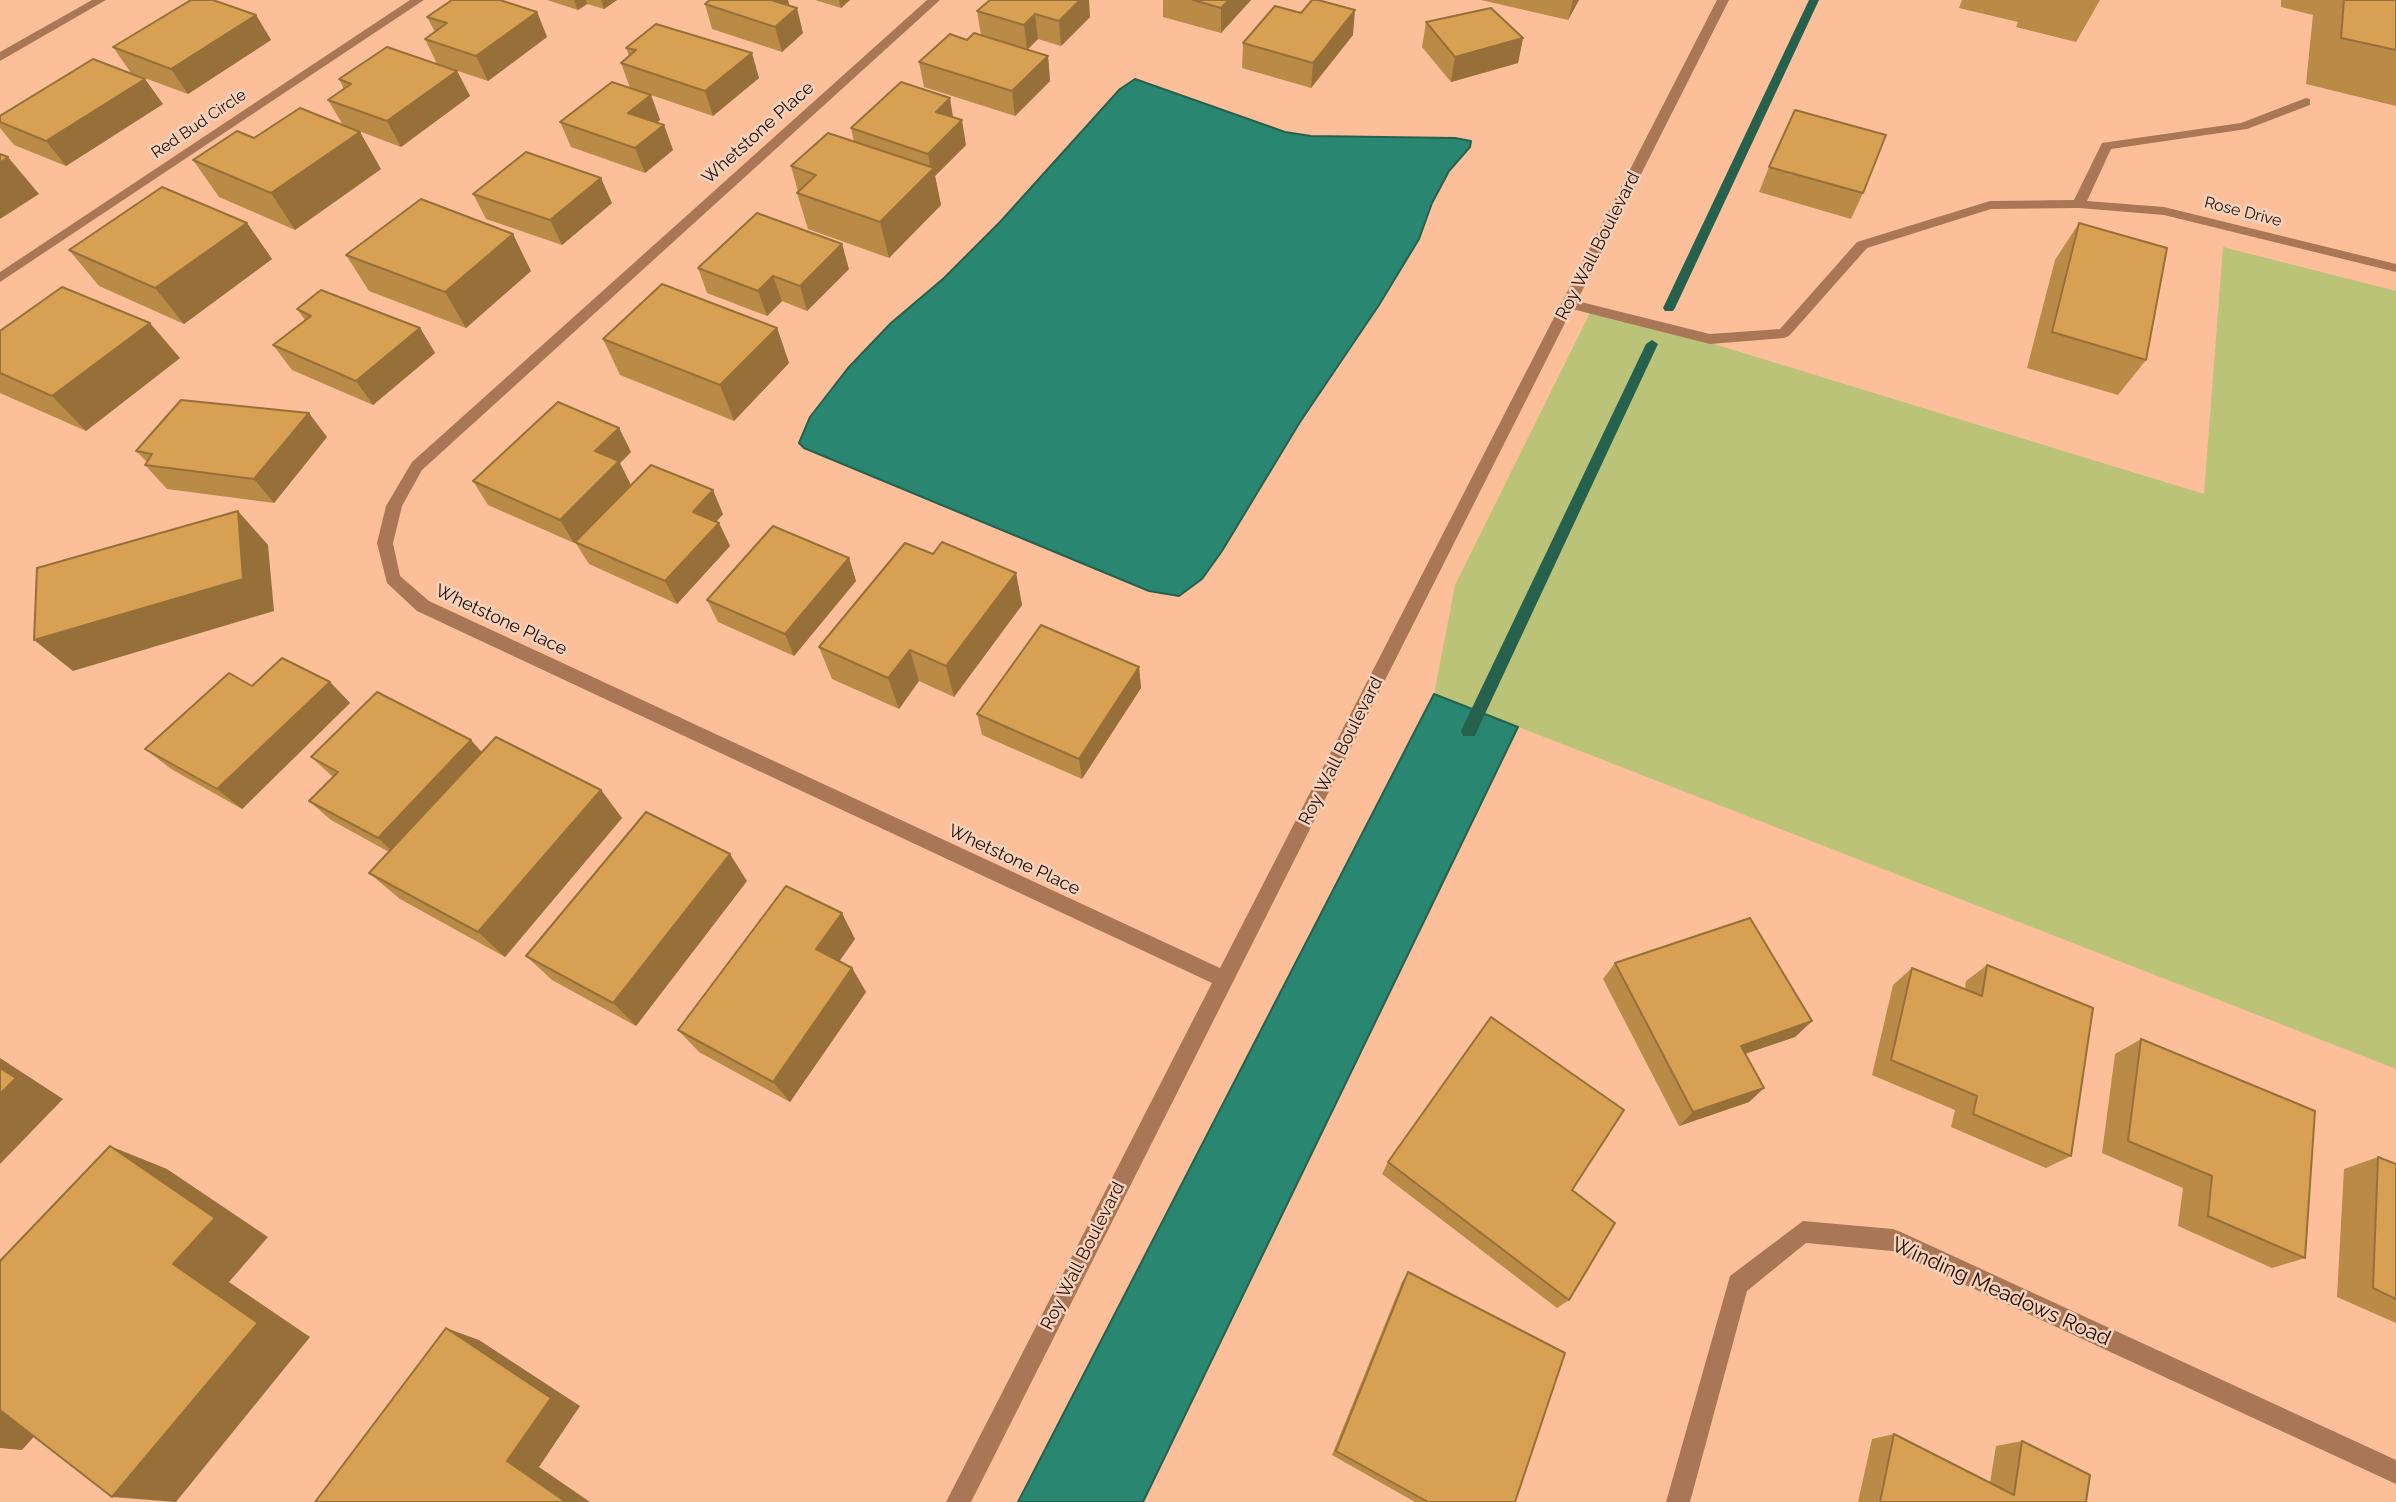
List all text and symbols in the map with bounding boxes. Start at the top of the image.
street label: Whetstone Place [698,77,818,189]
street label: Red Bud Circle [148,85,250,163]
street label: Roy Wall Boulevard [1551,168,1645,324]
street label: Rose Drive [2202,193,2284,231]
street label: Whetstone Place [432,580,570,660]
street label: Roy Wall Boulevard [1294,673,1388,829]
street label: Whetstone Place [945,820,1083,900]
street label: Roy Wall Boulevard [1036,1178,1130,1334]
street label: Winding Meadows Road [1888,1232,2114,1352]

